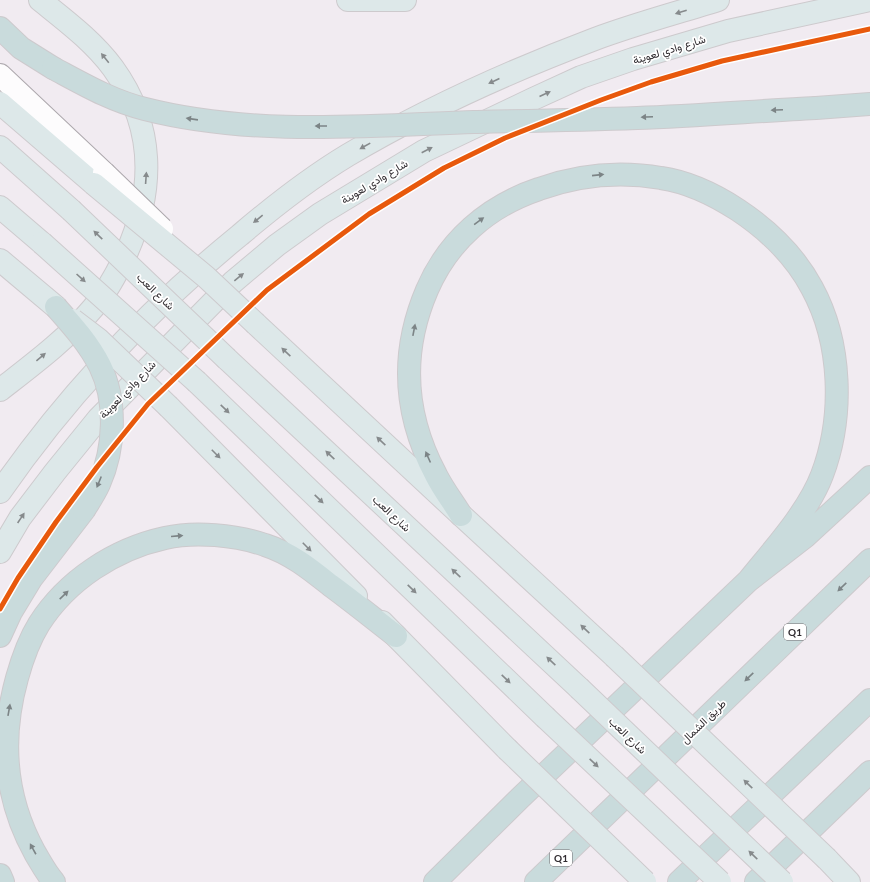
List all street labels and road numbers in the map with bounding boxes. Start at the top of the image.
street label: شارع وادي لعوينة [631,32,708,70]
street label: شارع وادي لعوينة [338,156,412,209]
street label: شارع العب [133,270,178,314]
street label: شارع وادي لعوينة [96,357,161,423]
street label: شارع العب [369,492,414,536]
road number: Q1 [784,624,806,640]
street label: طريق الشمال [678,696,729,746]
street label: شارع العب [605,714,650,758]
road number: Q1 [550,850,572,866]

